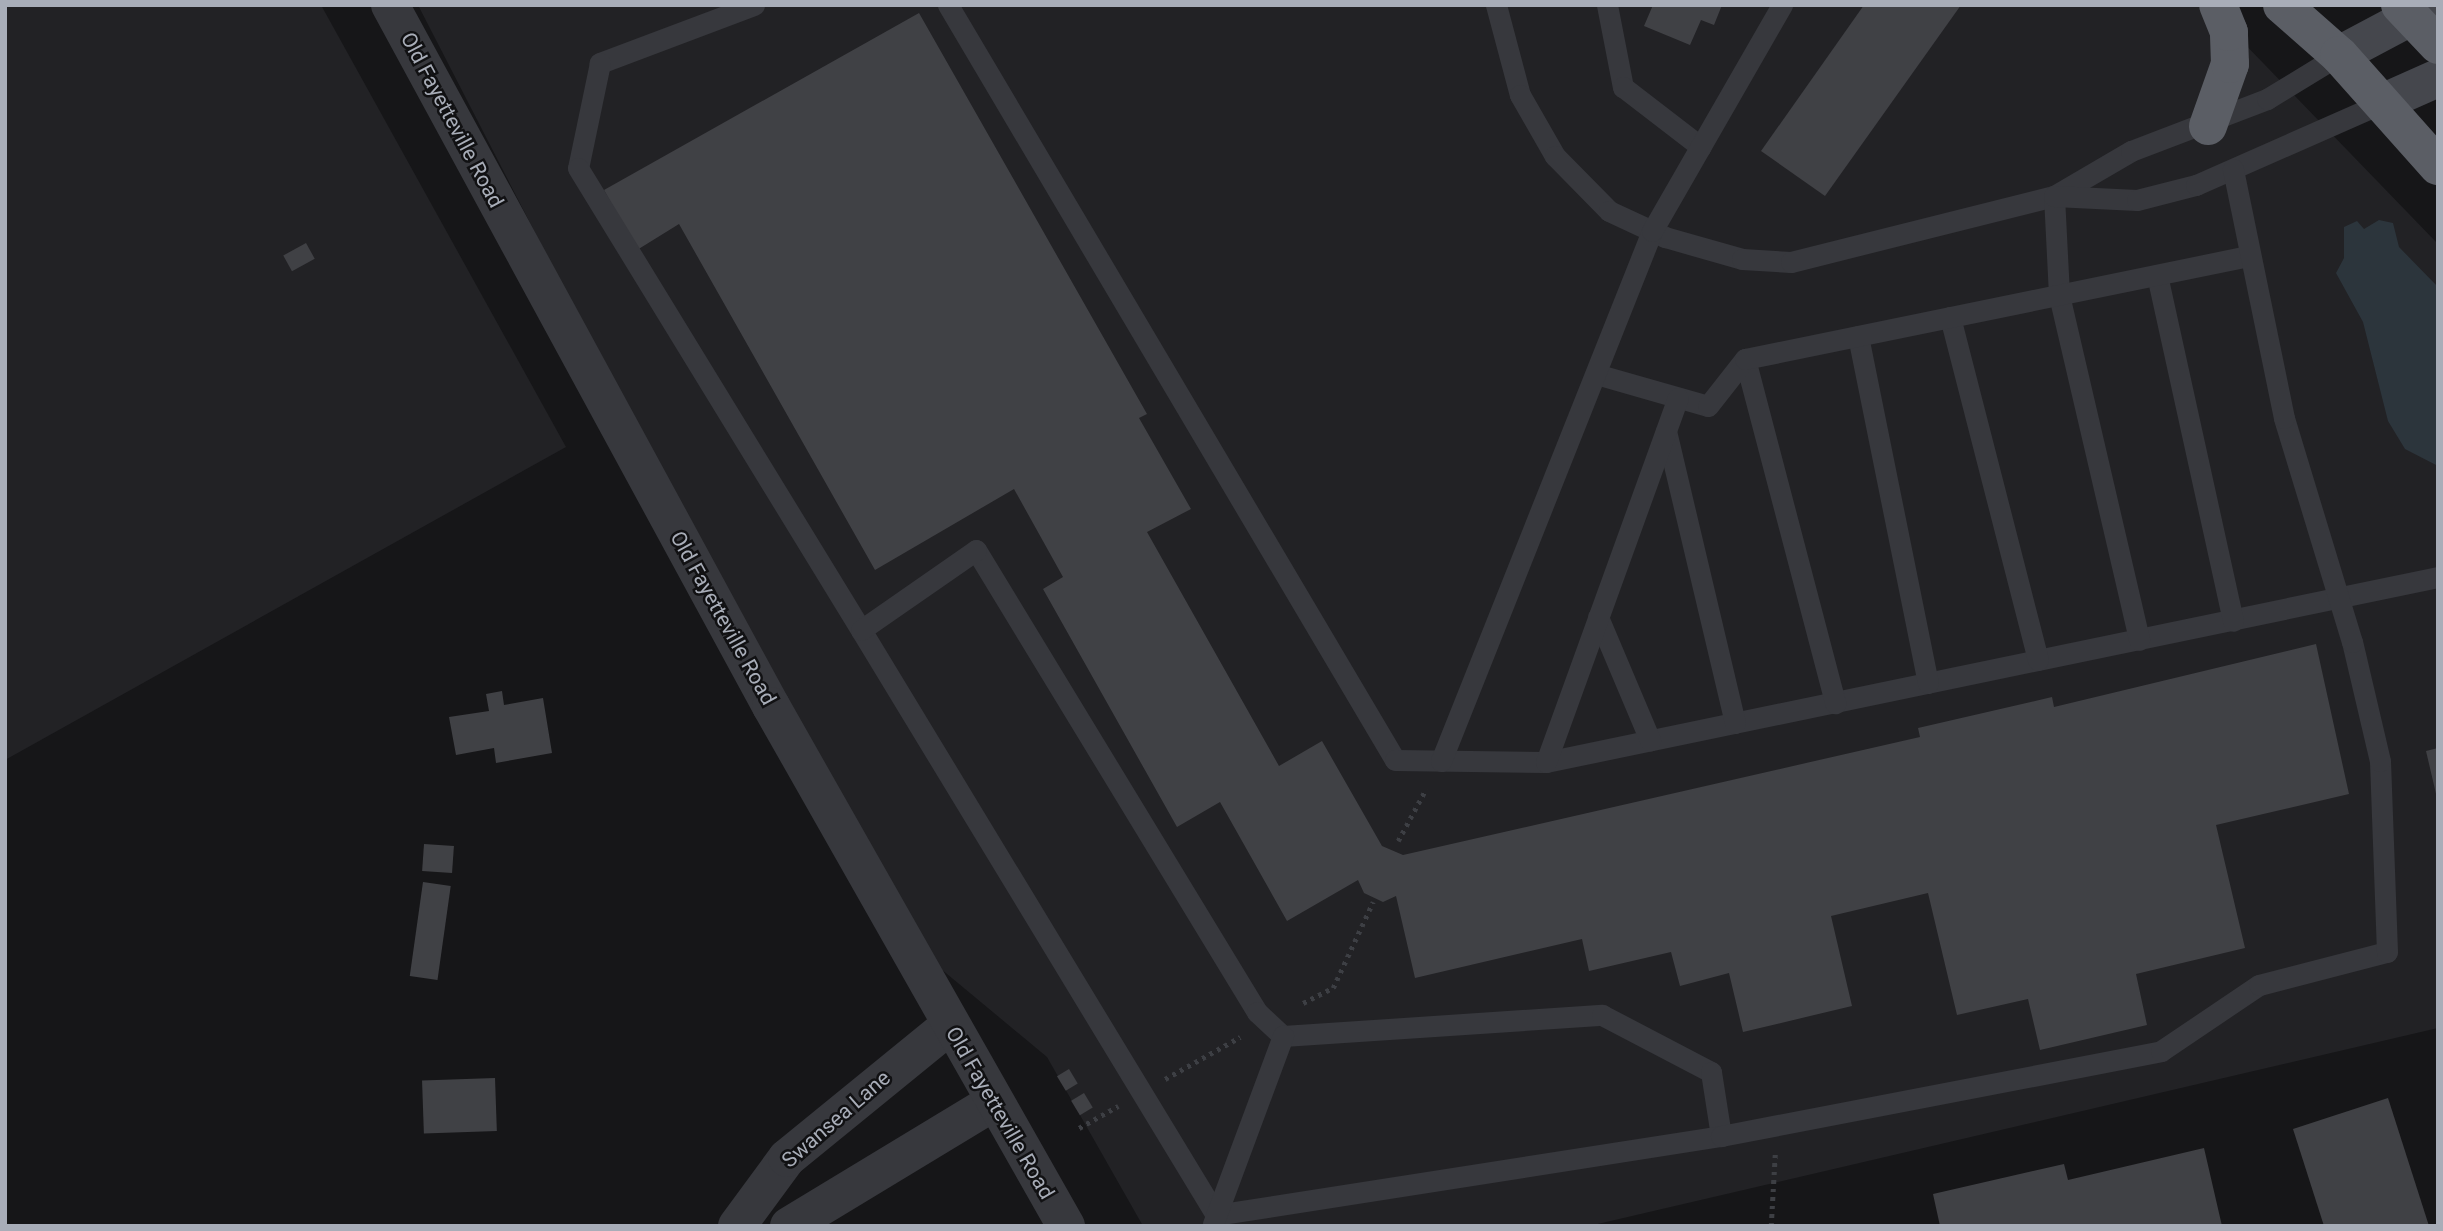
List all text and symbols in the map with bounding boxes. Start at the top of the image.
street label: Old Fayetteville Road [395,28,509,212]
street label: Old Fayetteville Road [665,527,781,709]
street label: Old Fayetteville Road [940,1022,1060,1204]
street label: Swansea Lane [777,1065,895,1173]

